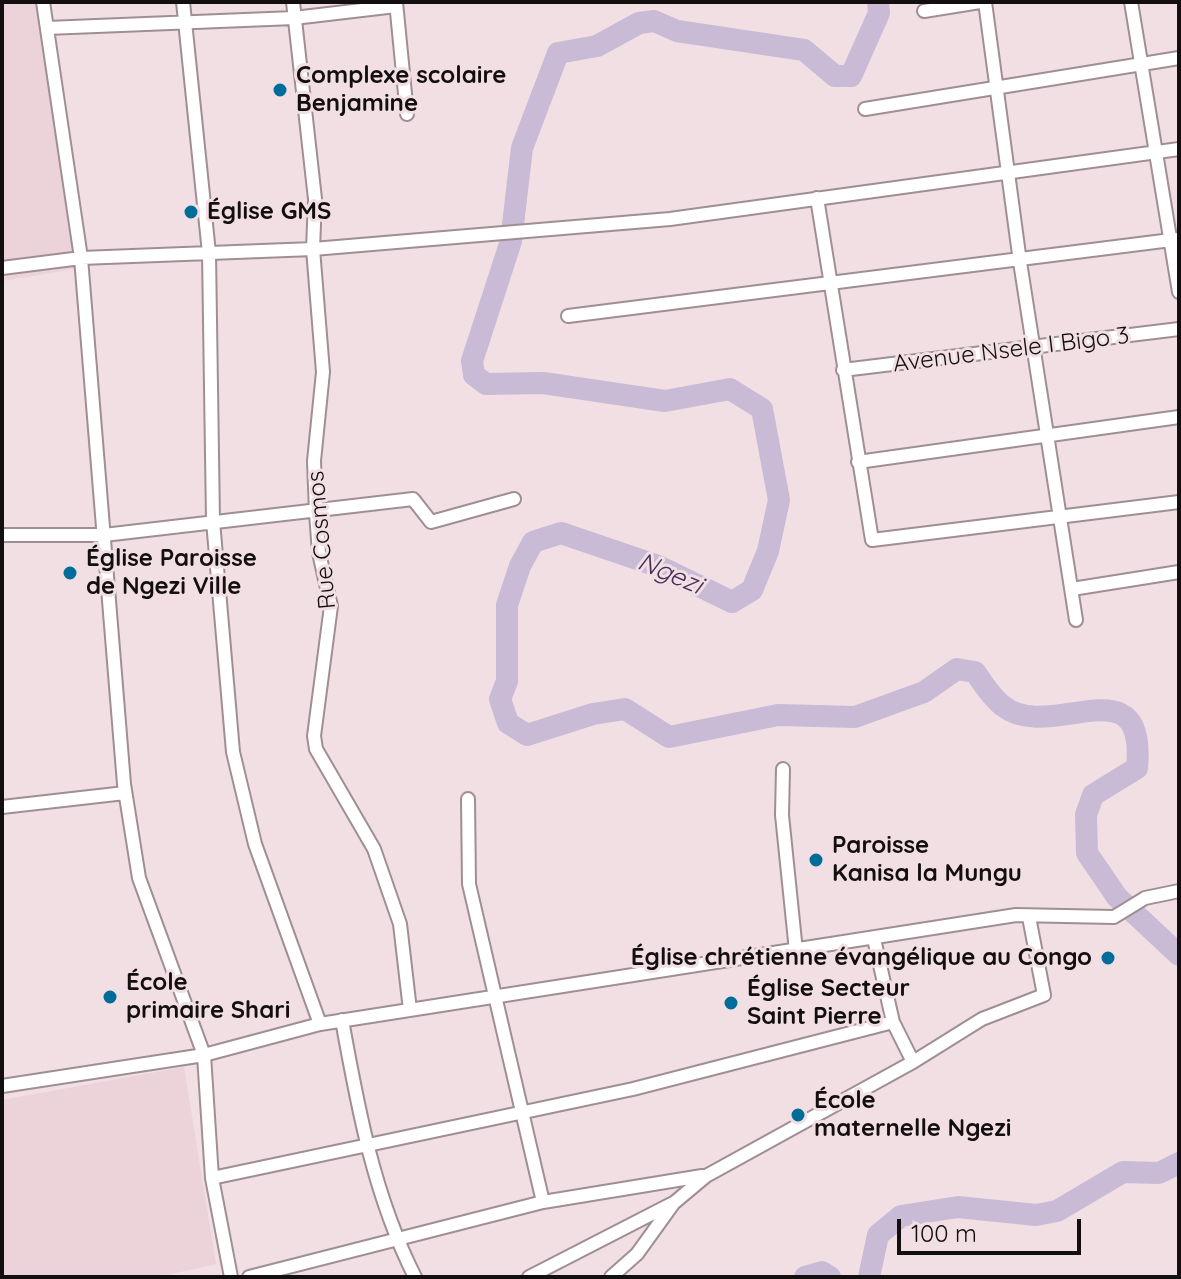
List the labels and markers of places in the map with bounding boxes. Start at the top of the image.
place label: Complexe scolaire Benjamine [296,62,506,118]
marker: Complexe scolaire Benjamine [271,81,289,99]
place label: Église GMS [207,198,331,226]
marker: Église GMS [182,203,200,221]
place label: Église Paroisse de Ngezi Ville [86,545,257,601]
marker: Église Paroisse de Ngezi Ville [61,564,79,582]
place label: Paroisse Kanisa la Mungu [832,832,1022,888]
marker: Paroisse Kanisa la Mungu [807,851,825,869]
place label: Église chrétienne évangélique au Congo [631,944,1092,972]
marker: Église chrétienne évangélique au Congo [1099,949,1117,967]
place label: École primaire Shari [126,969,290,1025]
place label: Église Secteur Saint Pierre [747,975,910,1031]
marker: École primaire Shari [101,988,119,1006]
marker: Église Secteur Saint Pierre [722,994,740,1012]
place label: École maternelle Ngezi [814,1087,1011,1143]
marker: École maternelle Ngezi [789,1106,807,1124]

